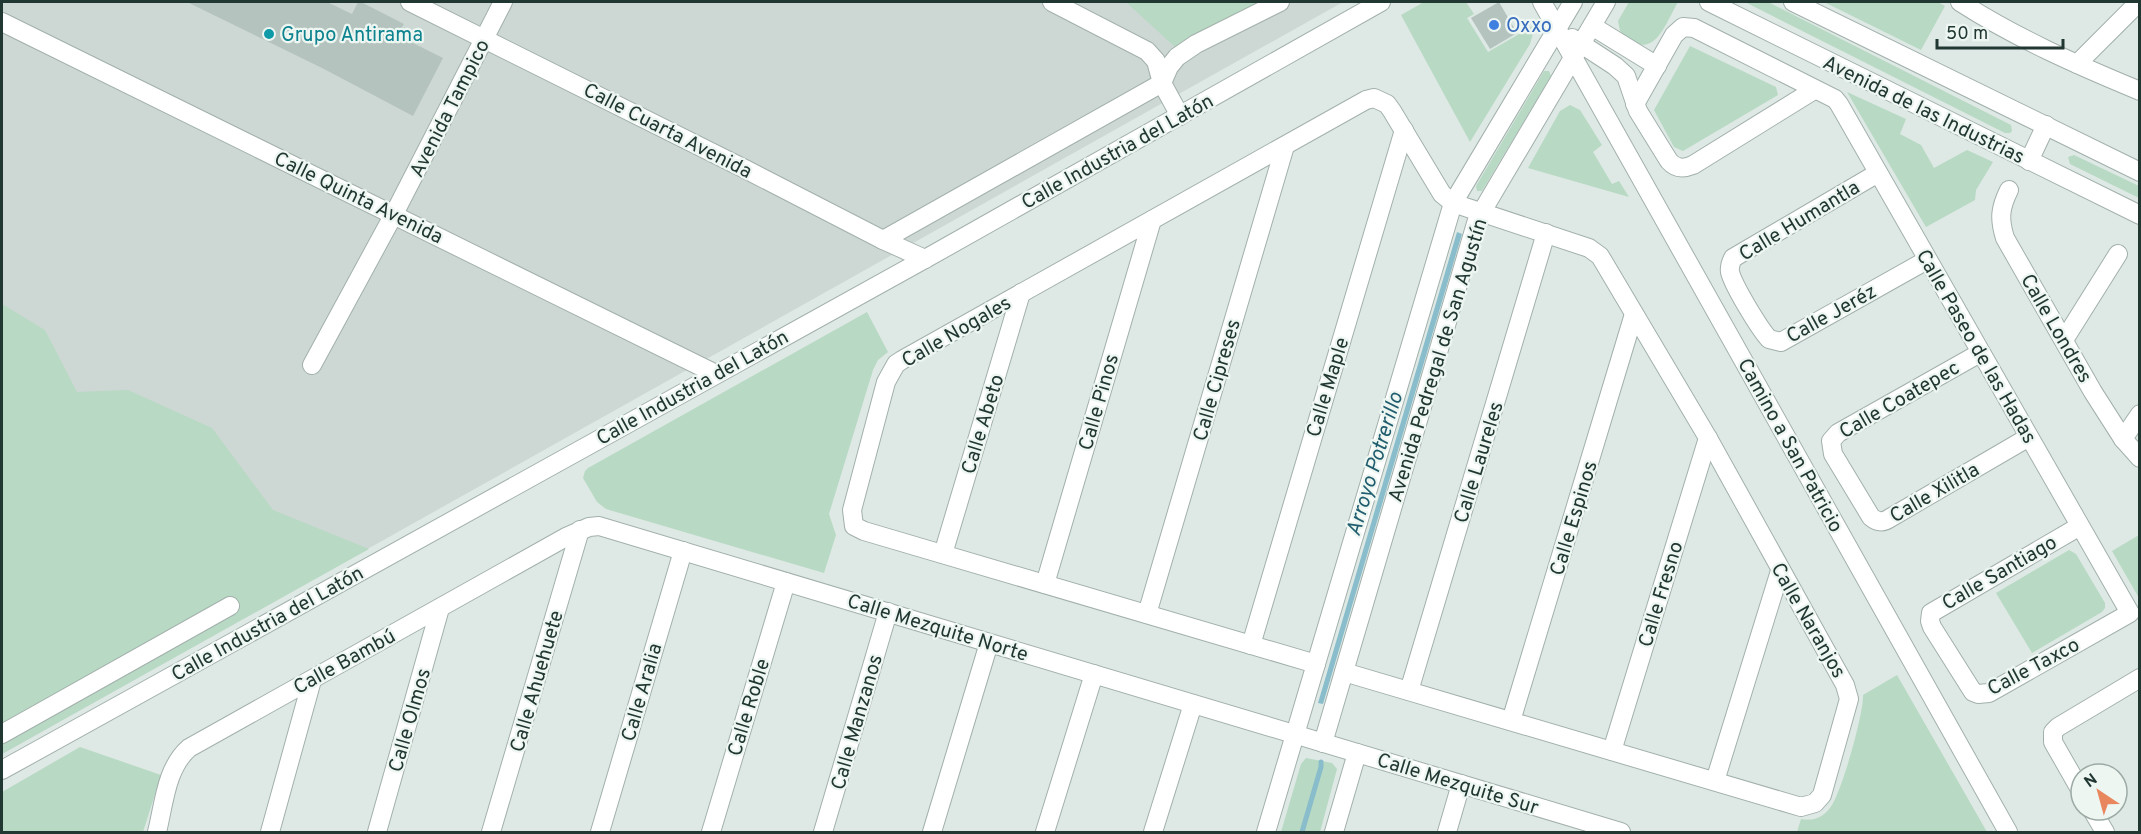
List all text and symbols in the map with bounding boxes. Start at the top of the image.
scale bar [1937,12,2063,50]
place label: Oxxo [1506,14,1552,40]
marker: Oxxo [1487,18,1501,32]
place label: Grupo Antirama [281,23,423,49]
text: 50 m [1946,23,1988,46]
marker: Grupo Antirama [262,27,276,41]
street label: Avenida Tampico [405,35,497,182]
street label: Avenida de las Industrias [1818,51,2028,171]
street label: Calle Cuarta Avenida [578,78,756,186]
street label: Calle Industria del Latón [1017,89,1219,217]
street label: Calle Quinta Avenida [269,147,447,251]
street label: Calle Humantla [1735,175,1865,268]
street label: Avenida Pedregal de San Agustín [1383,216,1495,506]
street label: Calle Paseo de las Hadas [1909,245,2042,449]
street label: Calle Londres [2014,270,2097,388]
street label: Calle Jeréz [1782,279,1882,350]
street label: Calle Nogales [898,291,1016,375]
street label: Calle Cipreses [1188,317,1248,444]
street label: Calle Industria del Latón [592,325,794,453]
street label: Calle Maple [1301,335,1356,441]
street label: Calle Pinos [1074,351,1126,454]
street label: Camino a San Patricio [1731,354,1848,538]
street label: Calle Coatepec [1835,356,1965,446]
street label: Calle Abeto [956,372,1011,478]
water label: Arroyo Potrerillo [1341,388,1410,540]
street label: Calle Laureles [1449,399,1511,527]
street label: Calle Espinos [1545,458,1605,579]
street label: Calle Xilitla [1885,458,1985,530]
street label: Calle Santiago [1938,530,2062,617]
street label: Calle Fresno [1634,539,1690,651]
street label: Calle Naranjos [1764,559,1851,683]
street label: Calle Industria del Latón [167,561,369,689]
street label: Calle Mezquite Norte [844,589,1031,669]
street label: Calle Ahuehuete [505,608,571,756]
street label: Calle Bambú [289,624,401,701]
street label: Calle Taxco [1983,633,2085,703]
street label: Calle Aralia [617,640,669,745]
street label: Calle Manzanos [826,652,890,793]
street label: Calle Roble [723,656,777,759]
street label: Calle Olmos [384,666,438,775]
street label: Calle Mezquite Sur [1373,748,1542,822]
north arrow [2069,762,2129,822]
text: N [2081,770,2102,793]

